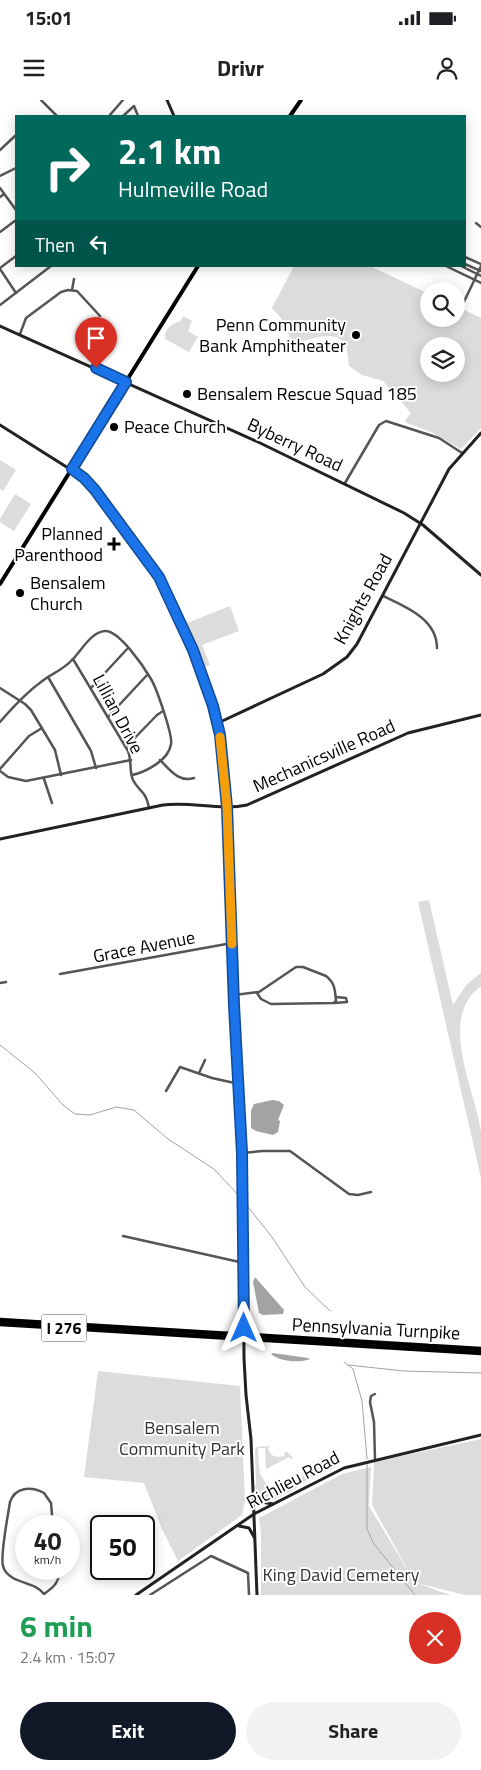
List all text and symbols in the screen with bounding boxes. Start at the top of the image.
text: 15:01 [25,3,72,32]
text: Drivr [217,51,264,85]
icon: menu [20,54,48,82]
icon: person [433,54,461,82]
text: 2.1 km [118,124,221,178]
icon: right [35,135,100,200]
text: Hulmeville Road [118,172,268,206]
text: Then [35,230,75,259]
icon: left [85,230,113,258]
map controls [420,282,465,382]
button: search [420,282,465,327]
place label: Penn Community Bank Amphitheater [199,311,346,359]
pin [75,317,117,368]
icon: arrive [82,324,110,352]
marker: Penn Community Bank Amphitheater [350,329,362,341]
button: layers [420,337,465,382]
place label: Bensalem Rescue Squad 185 [197,380,417,407]
marker: Bensalem Rescue Squad 185 [181,388,193,400]
street label: Byberry Road [243,411,347,478]
place label: Peace Church [124,413,226,440]
marker: Peace Church [108,421,120,433]
place label: Planned Parenthood [14,520,103,568]
marker: Planned Parenthood [107,537,121,551]
street label: Knights Road [326,548,399,649]
place label: Bensalem Church [30,569,106,617]
marker: Bensalem Church [14,587,26,599]
street label: Lillian Drive [86,669,151,758]
street label: Mechanicsville Road [248,712,399,799]
street label: Grace Avenue [91,923,197,970]
position arrow [217,1301,269,1353]
street label: Pennsylvania Turnpike [291,1311,461,1346]
road number: I 276 [42,1314,86,1342]
park label: Bensalem Community Park [119,1414,245,1462]
street label: Richlieu Road [241,1444,344,1515]
speed limit sign: 50 [90,1515,155,1580]
text: 40 [33,1522,62,1560]
text: km/h [34,1550,61,1569]
park label: King David Cemetery [263,1561,420,1588]
text: 6 min [20,1603,93,1649]
button: close [409,1612,461,1664]
text: 2.4 km · 15:07 [20,1645,116,1669]
button: Exit [20,1702,236,1760]
button: Share [246,1702,461,1760]

